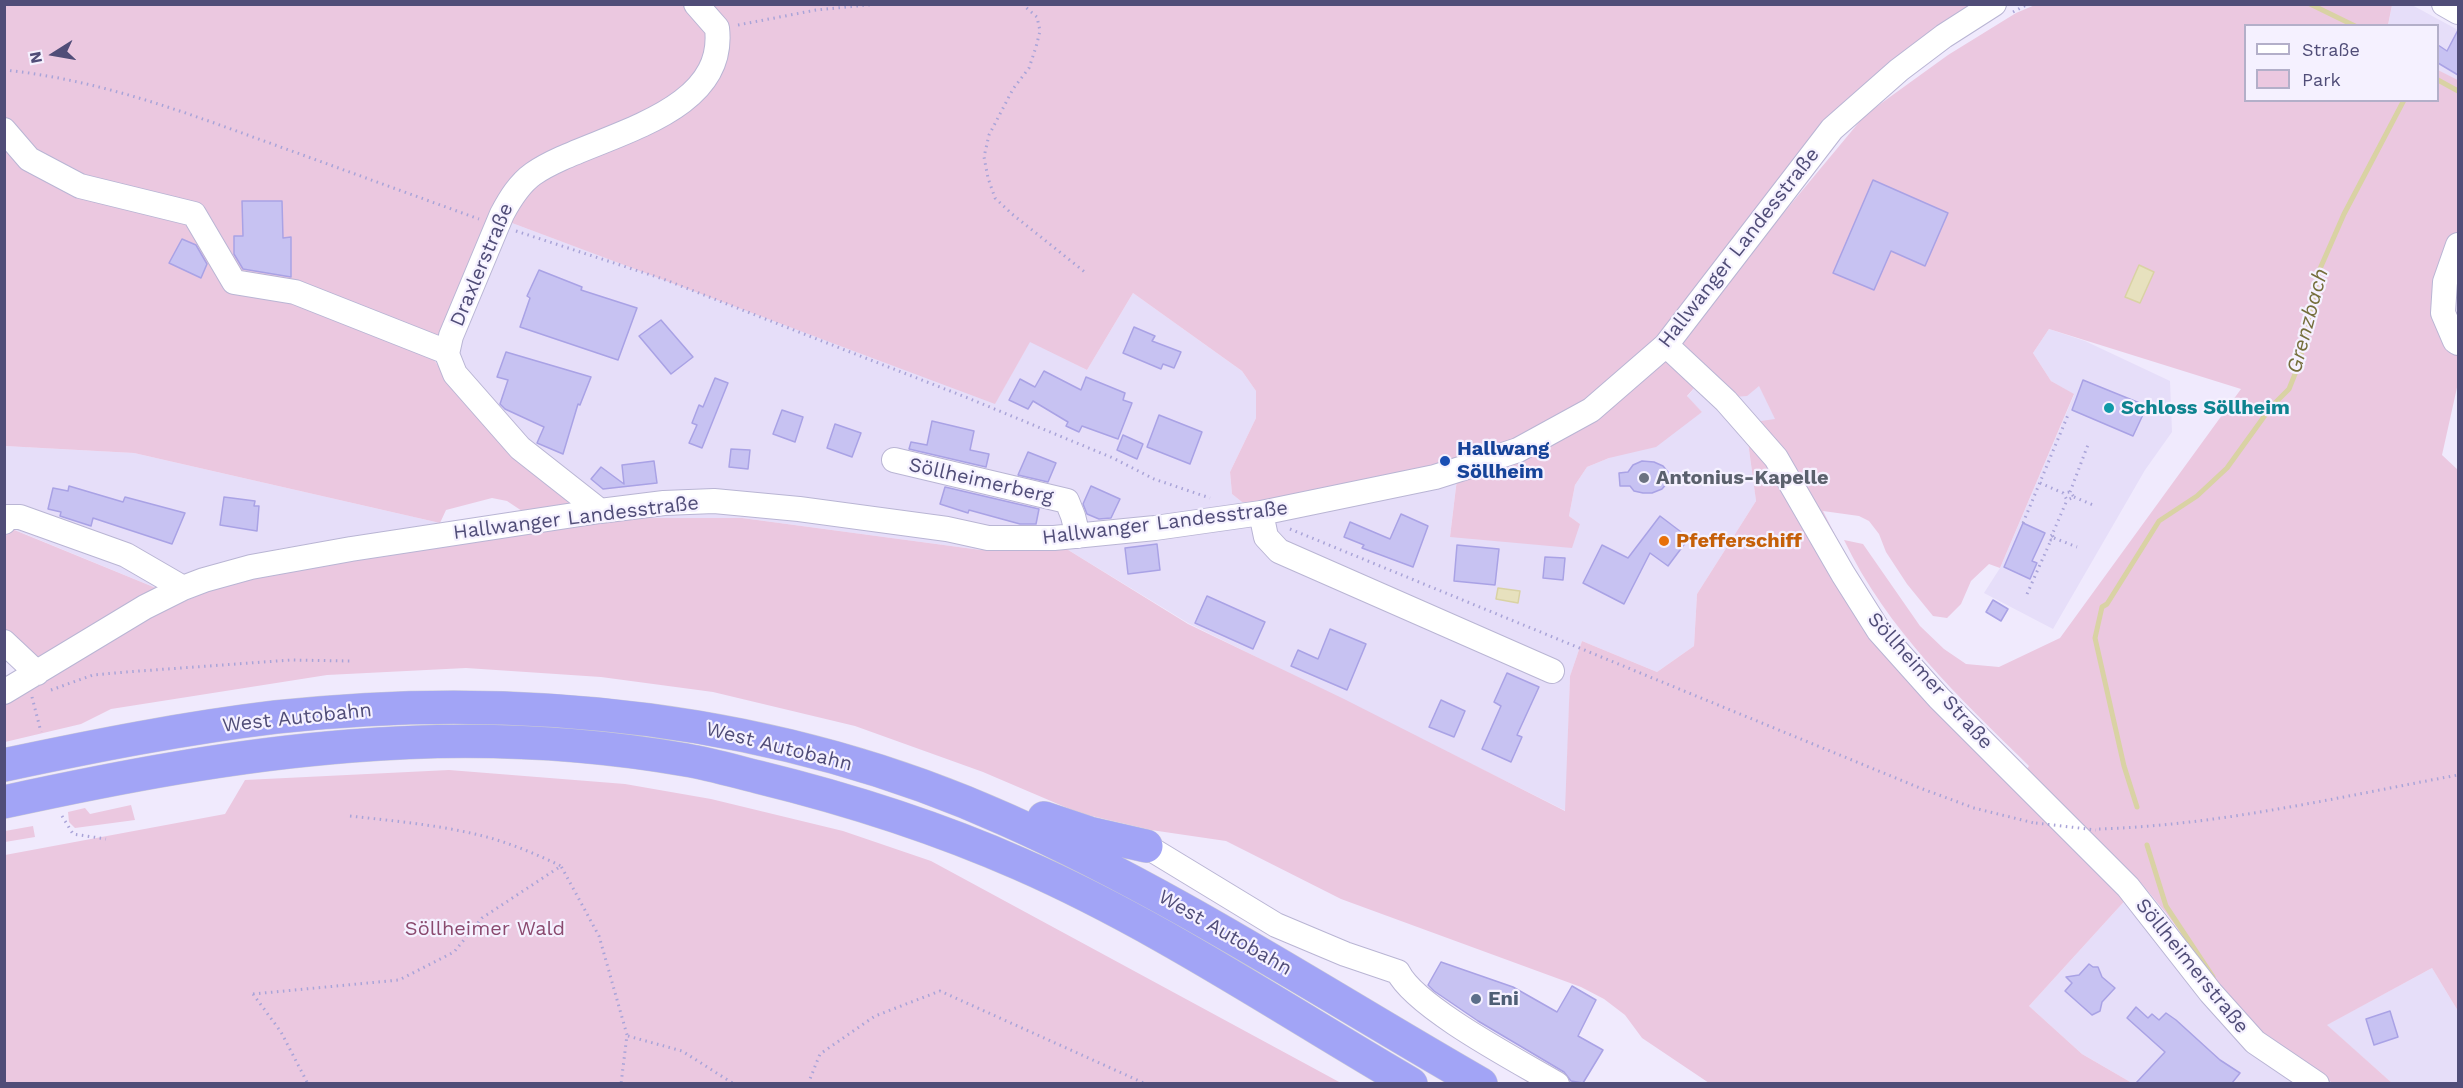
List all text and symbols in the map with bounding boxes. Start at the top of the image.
north arrow [24,24,84,84]
legend [2244,24,2439,102]
text: Straße [2302,39,2360,60]
text: N [25,50,46,65]
text: Park [2302,69,2341,90]
street label: Hallwanger Landesstraße [1653,143,1825,353]
street label: Draxlerstraße [445,200,519,330]
water label: Grenzbach [2282,266,2334,376]
place label: Schloss Söllheim [2121,396,2290,420]
marker: Schloss Söllheim [2102,401,2116,415]
place label: Hallwang Söllheim [1457,437,1549,484]
street label: Söllheimerberg [906,453,1056,509]
marker: Hallwang Söllheim [1438,454,1452,468]
place label: Antonius-Kapelle [1656,466,1829,490]
marker: Antonius-Kapelle [1637,471,1651,485]
street label: Hallwanger Landesstraße [452,491,700,545]
street label: Hallwanger Landesstraße [1041,496,1289,550]
place label: Pfefferschiff [1676,529,1802,553]
marker: Pfefferschiff [1657,534,1671,548]
street label: Söllheimer Straße [1862,608,1998,754]
street label: West Autobahn [221,698,373,738]
street label: West Autobahn [703,717,855,777]
street label: West Autobahn [1154,885,1296,981]
street label: Söllheimerstraße [2130,894,2254,1038]
park label: Söllheimer Wald [405,917,565,941]
place label: Eni [1488,987,1519,1011]
marker: Eni [1469,992,1483,1006]

